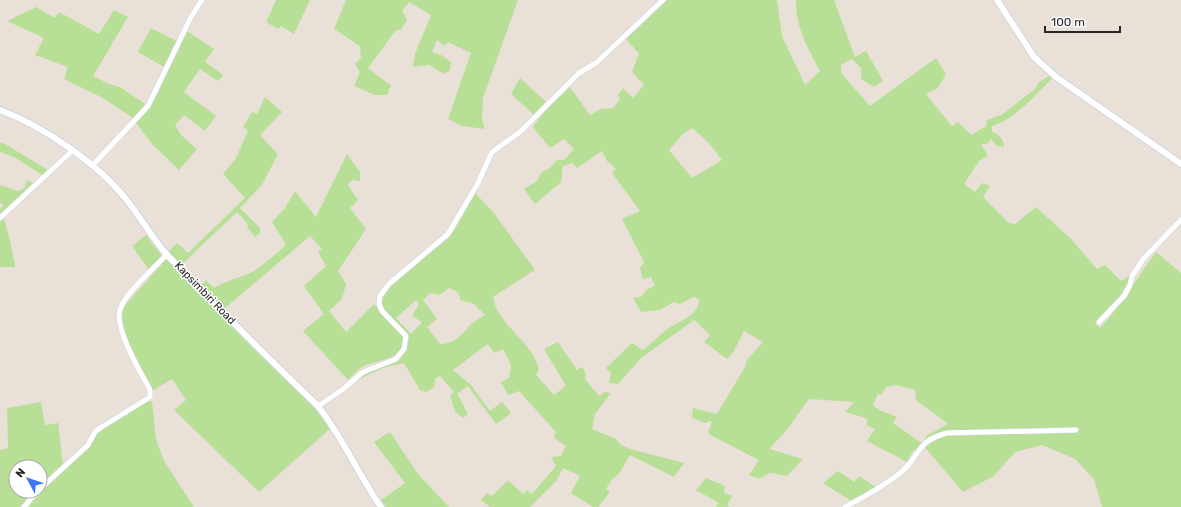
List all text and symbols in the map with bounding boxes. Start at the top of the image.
scale bar [1045,8,1120,34]
text: 100 m [1051,15,1085,29]
street label: Kapsimbiri Road [172,259,238,327]
north arrow [8,459,48,499]
text: N [13,466,28,480]

